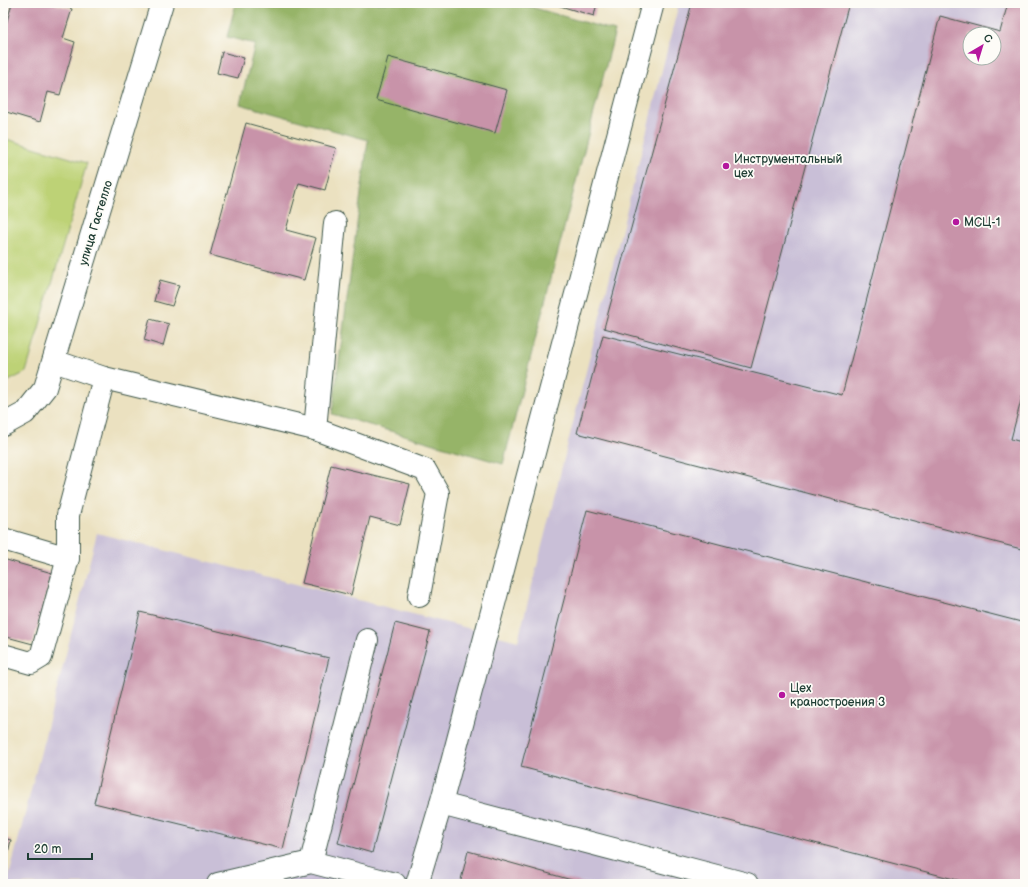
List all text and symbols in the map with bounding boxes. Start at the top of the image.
north arrow [962,26,1002,66]
text: С [981,31,995,46]
place label: Инструментальный цех [734,152,842,181]
marker: Инструментальный цех [721,161,731,171]
street label: улица Гастелло [76,179,116,267]
place label: МСЦ-1 [964,215,1000,230]
marker: МСЦ-1 [951,217,961,227]
place label: Цех краностроения 3 [790,681,885,710]
marker: Цех краностроения 3 [777,690,787,700]
scale bar [28,835,92,861]
text: 20 m [34,842,61,857]

